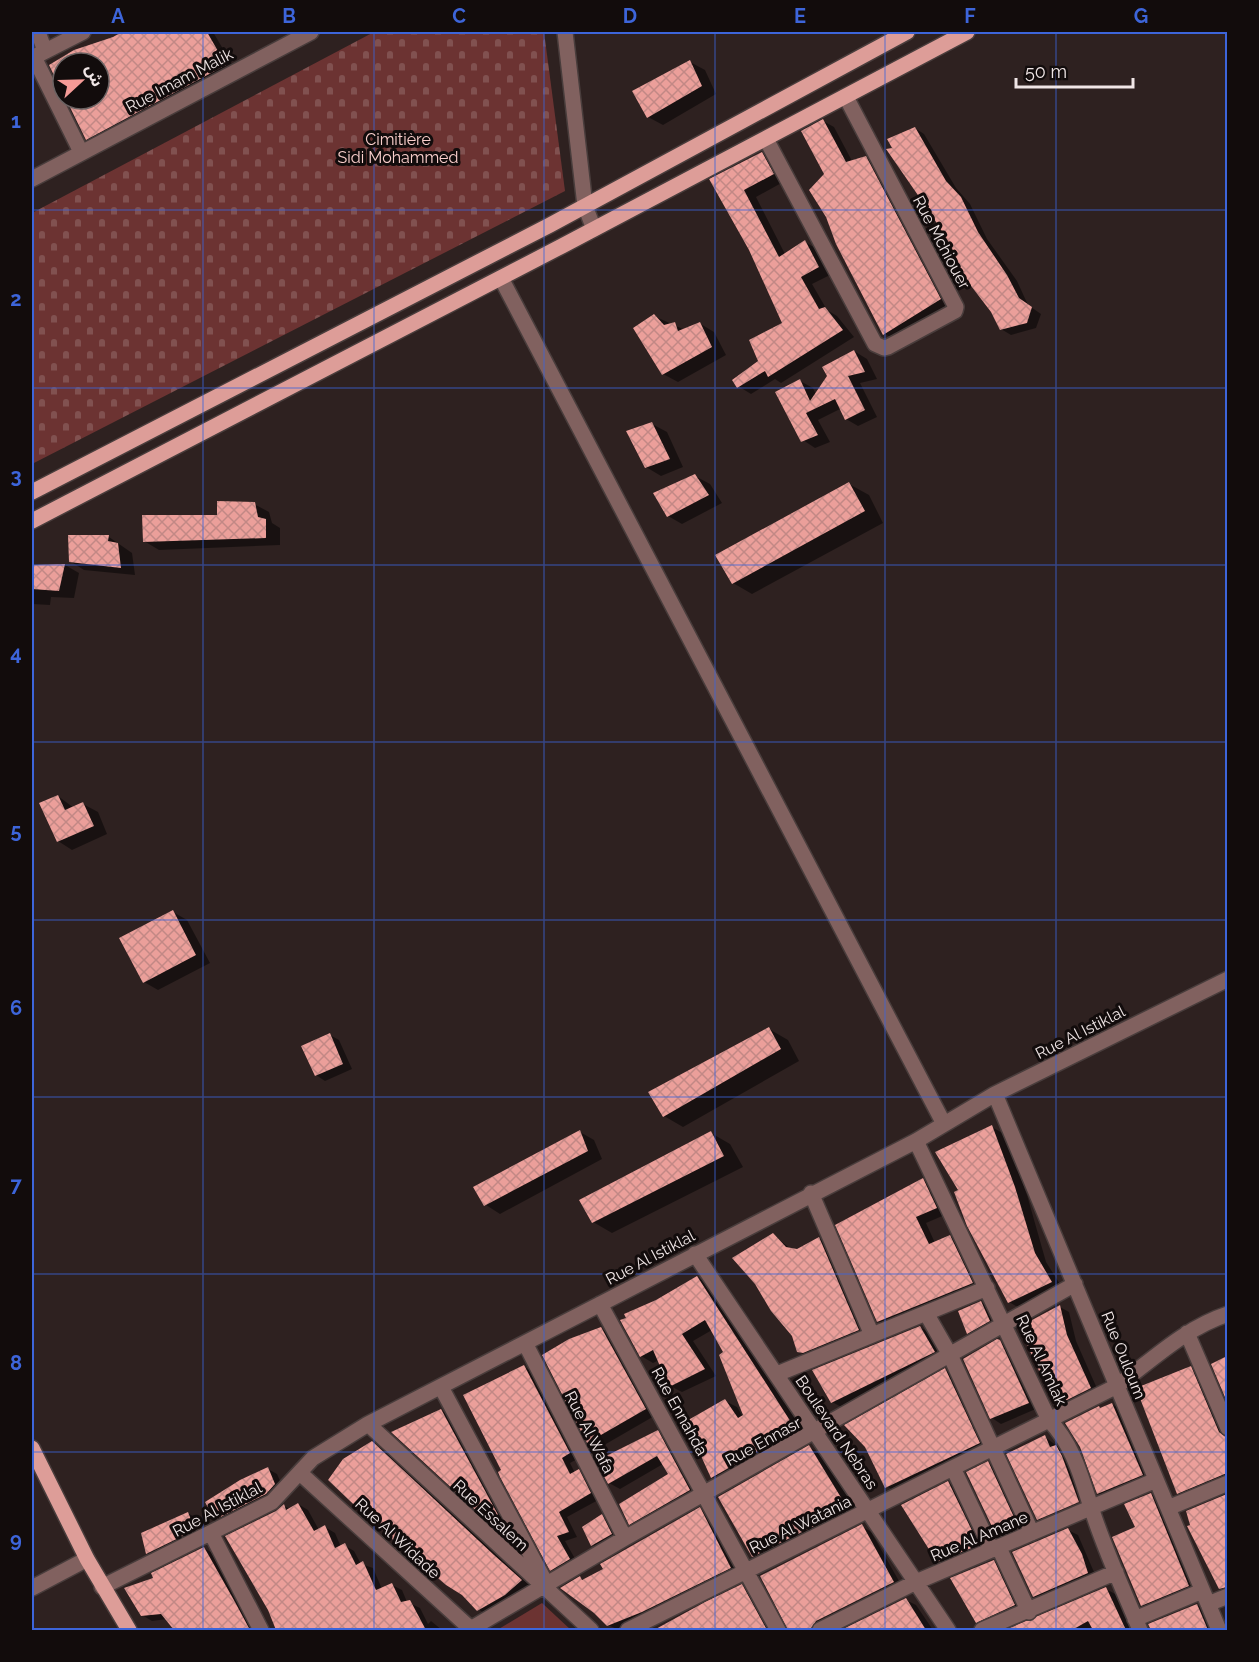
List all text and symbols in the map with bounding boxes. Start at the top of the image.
text: A [111,4,125,28]
text: B [282,4,296,28]
text: C [452,4,466,28]
text: D [623,4,637,28]
text: E [794,4,806,28]
text: F [964,4,976,28]
text: G [1134,4,1148,28]
street label: Rue Imam Malik [122,44,236,117]
north arrow [51,51,111,111]
scale bar [1016,51,1133,89]
text: 50 m [1025,61,1067,82]
text: ش [82,62,107,89]
text: 1 [11,109,21,133]
park label: Cimitière Sidi Mohammed [338,130,459,167]
street label: Rue Mchiouer [909,192,974,292]
text: 2 [10,287,22,311]
text: 3 [10,464,22,488]
text: 4 [10,641,22,665]
text: 5 [10,819,22,843]
text: 6 [10,996,22,1020]
street label: Rue Al Istiklal [1032,1001,1129,1063]
text: 7 [10,1173,22,1197]
street label: Rue Al Istiklal [603,1226,699,1289]
street label: Rue Ouloum [1097,1309,1150,1402]
street label: Rue Al Amlak [1012,1312,1071,1409]
text: 8 [10,1351,22,1375]
street label: Rue Ennahda [647,1364,712,1459]
street label: Boulevard Nebras [791,1372,882,1493]
street label: Rue Al Wafa [561,1388,618,1476]
street label: Rue Ennasr [722,1413,805,1470]
street label: Rue Essalem [449,1476,532,1555]
street label: Rue Al Istiklal [170,1478,266,1541]
street label: Rue Al Watania [746,1492,854,1557]
street label: Rue Al Widade [351,1494,444,1583]
street label: Rue Al Amane [928,1507,1031,1566]
text: 9 [10,1528,22,1552]

